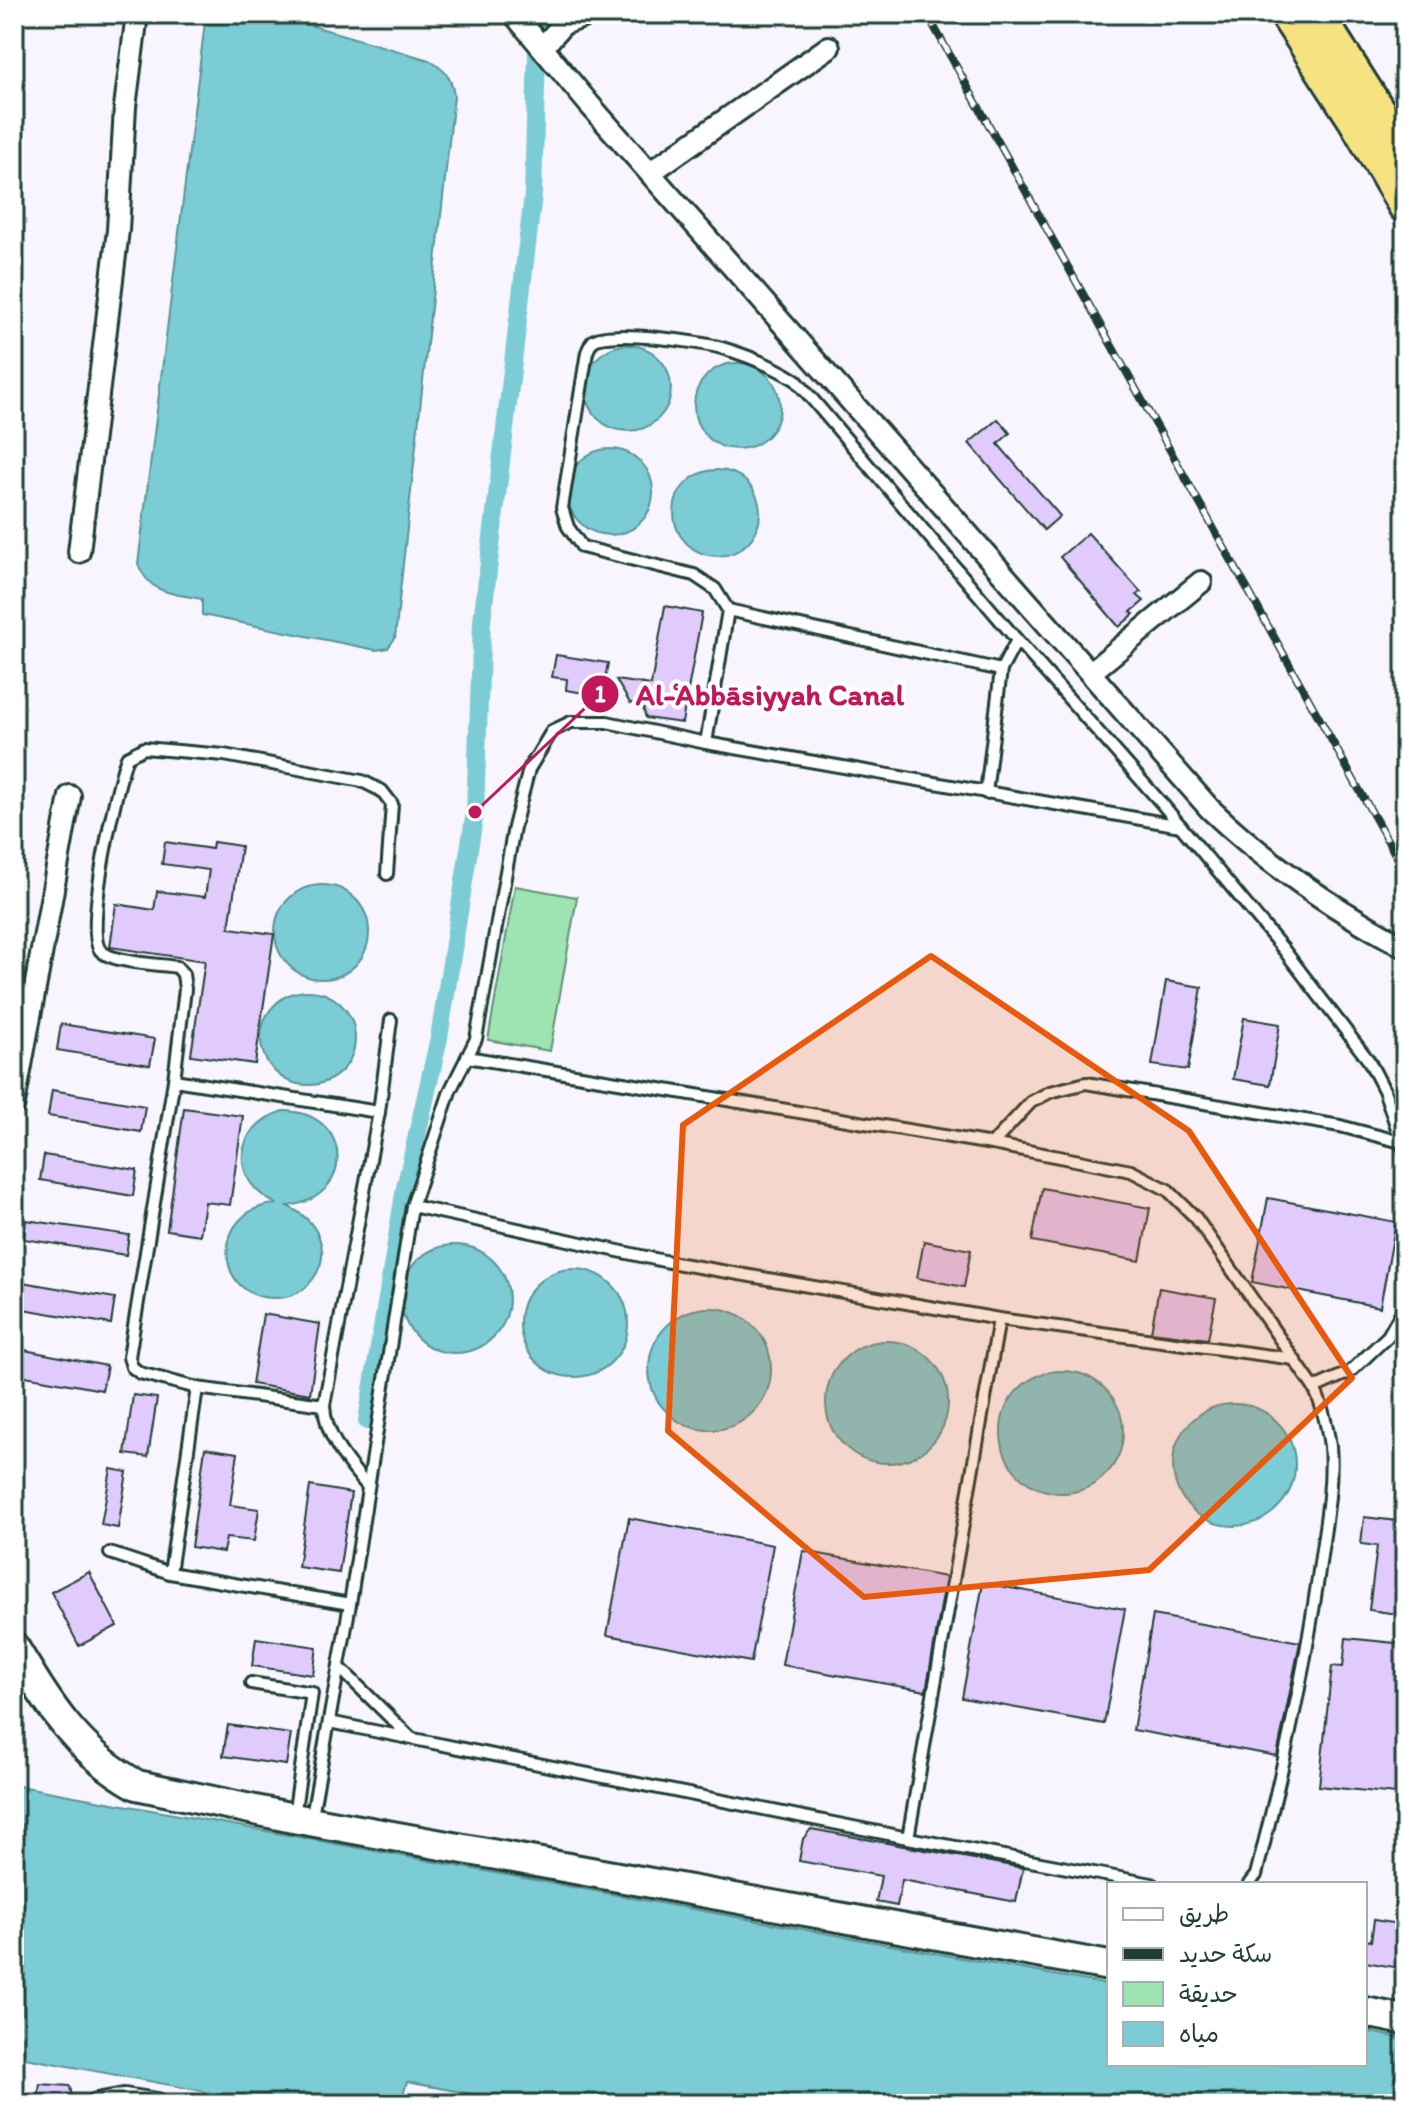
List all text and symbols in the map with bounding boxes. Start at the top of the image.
callout: Al-ʿAbbāsiyyah Canal [580,667,920,721]
text: Al-ʿAbbāsiyyah Canal [635,676,905,713]
text: 1 [594,679,606,708]
legend [1107,1882,1367,2066]
text: طريق [1179,1899,1229,1928]
text: سكة حديد [1179,1939,1272,1968]
text: حديقة [1179,1979,1238,2008]
text: مياه [1179,2019,1219,2048]

